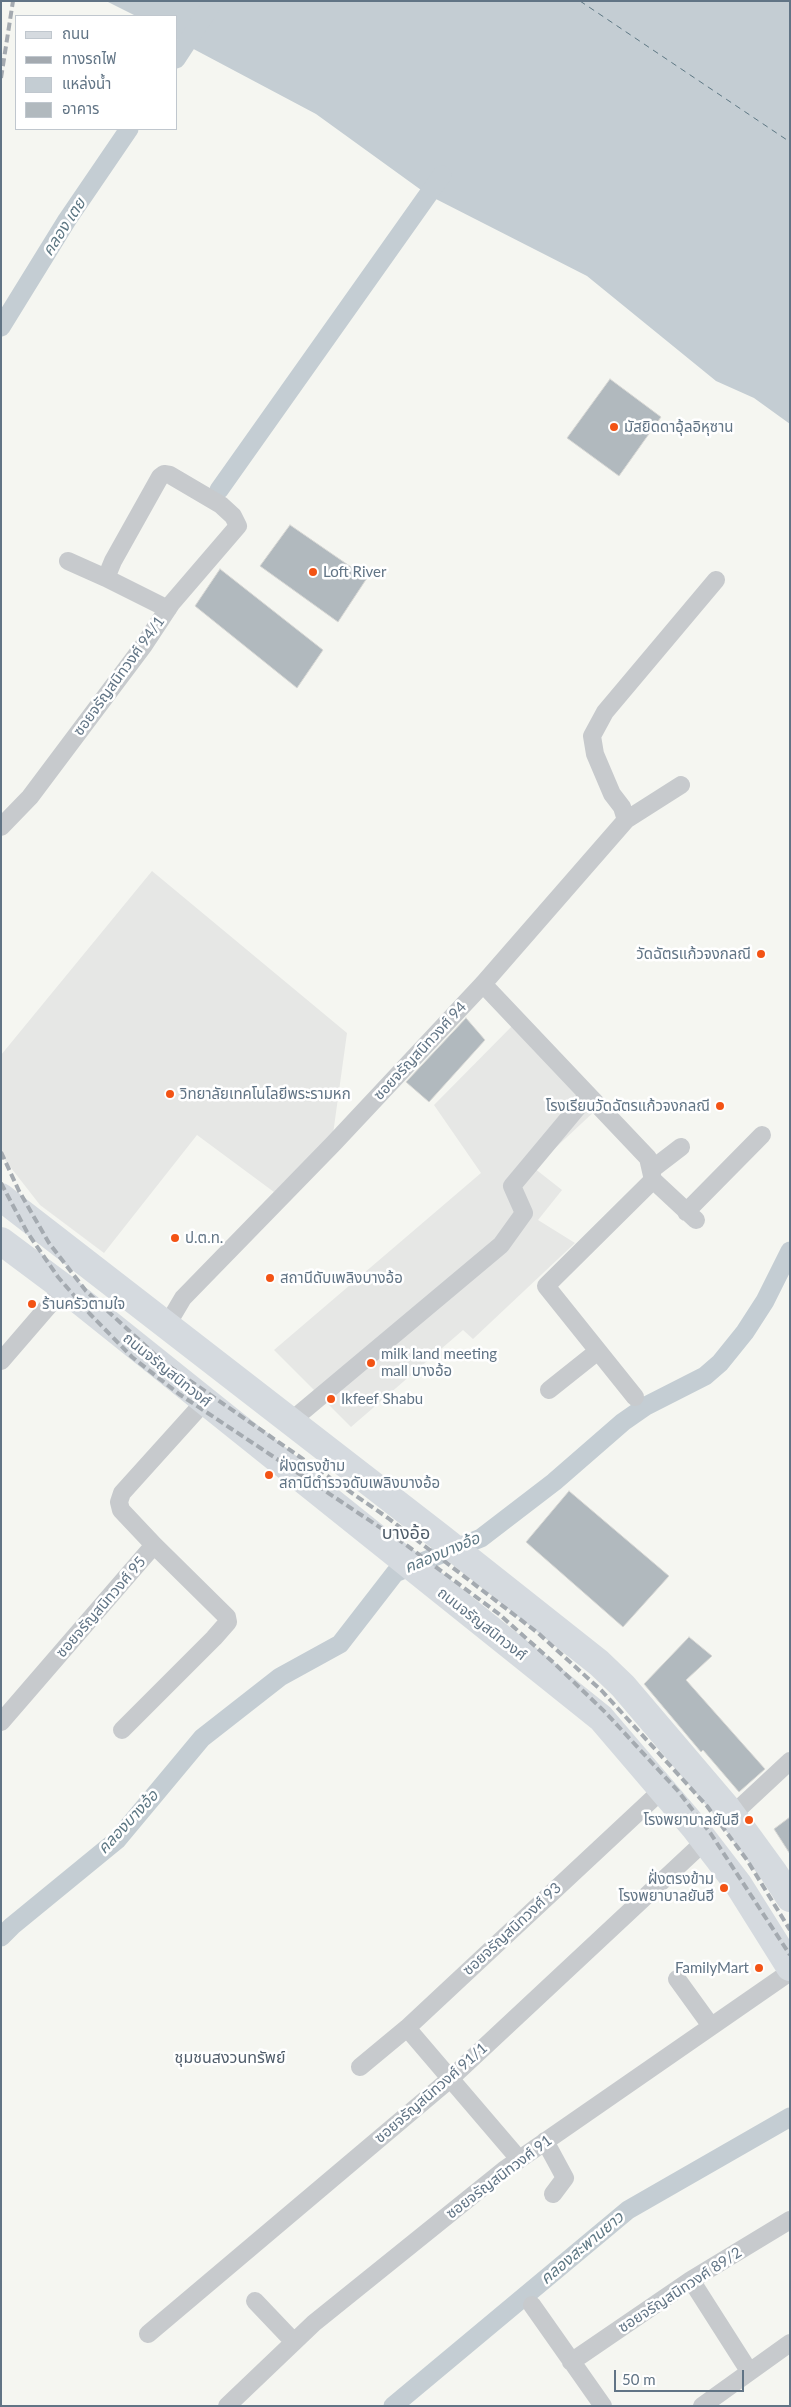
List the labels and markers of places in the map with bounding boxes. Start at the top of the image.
place label: มัสยิดดาอุ้ลอิหุซาน [624,418,733,436]
marker: มัสยิดดาอุ้ลอิหุซาน [608,421,620,433]
place label: Loft River [323,563,386,581]
marker: Loft River [307,566,319,578]
place label: วัดฉัตรแก้วจงกลณี [636,945,751,963]
marker: วัดฉัตรแก้วจงกลณี [755,948,767,960]
place label: วิทยาลัยเทคโนโลยีพระรามหก [180,1085,351,1103]
marker: วิทยาลัยเทคโนโลยีพระรามหก [164,1088,176,1100]
place label: โรงเรียนวัดฉัตรแก้วจงกลณี [546,1097,710,1115]
marker: โรงเรียนวัดฉัตรแก้วจงกลณี [714,1100,726,1112]
place label: ป.ต.ท. [185,1229,223,1247]
marker: ป.ต.ท. [169,1232,181,1244]
place label: สถานีดับเพลิงบางอ้อ [280,1269,403,1287]
marker: สถานีดับเพลิงบางอ้อ [264,1272,276,1284]
place label: ร้านครัวตามใจ [42,1295,125,1313]
marker: ร้านครัวตามใจ [26,1298,38,1310]
place label: milk land meeting mall บางอ้อ [381,1345,497,1380]
marker: milk land meeting mall บางอ้อ [365,1357,377,1369]
place label: Ikfeef Shabu [341,1390,423,1408]
marker: Ikfeef Shabu [325,1393,337,1405]
place label: ฝั่งตรงข้าม สถานีตำรวจดับเพลิงบางอ้อ [279,1457,440,1492]
marker: ฝั่งตรงข้าม สถานีตำรวจดับเพลิงบางอ้อ [263,1469,275,1481]
place label: โรงพยาบาลยันฮี [644,1811,739,1829]
marker: โรงพยาบาลยันฮี [743,1814,755,1826]
place label: ฝั่งตรงข้าม โรงพยาบาลยันฮี [619,1870,714,1905]
marker: ฝั่งตรงข้าม โรงพยาบาลยันฮี [718,1882,730,1894]
place label: FamilyMart [675,1959,749,1977]
marker: FamilyMart [753,1962,765,1974]

